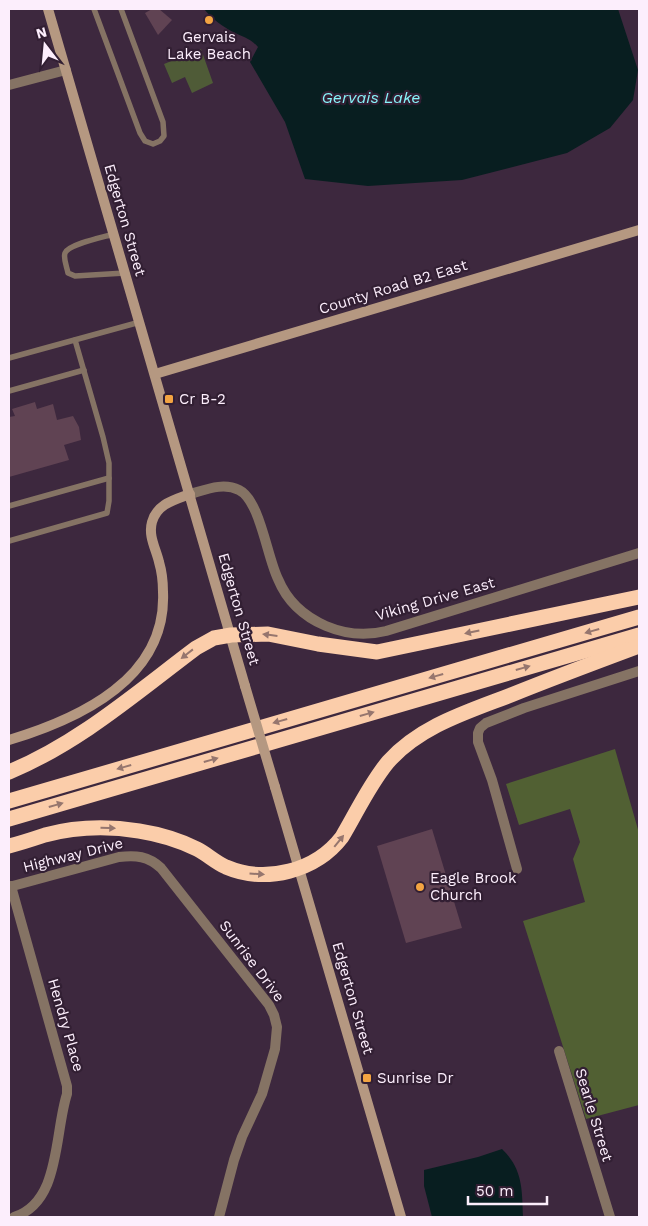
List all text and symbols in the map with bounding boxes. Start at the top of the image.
marker: Gervais Lake Beach [203,14,215,26]
north arrow [20,20,70,70]
text: N [34,23,49,42]
place label: Gervais Lake Beach [167,28,251,63]
water label: Gervais Lake [322,88,420,107]
street label: Edgerton Street [100,162,150,279]
street label: County Road B2 East [317,256,470,318]
place label: Cr B-2 [179,390,226,408]
marker: Cr B-2 [163,393,175,405]
street label: Edgerton Street [214,551,264,668]
street label: Viking Drive East [373,573,497,625]
one-way arrow [585,627,600,635]
one-way arrow [464,628,479,636]
one-way arrow [262,631,278,639]
one-way arrow [181,649,194,660]
one-way arrow [516,664,531,672]
one-way arrow [429,672,444,680]
one-way arrow [360,710,375,718]
one-way arrow [273,718,288,726]
one-way arrow [204,755,219,763]
one-way arrow [117,764,132,772]
one-way arrow [48,801,63,809]
one-way arrow [100,824,116,832]
street label: Highway Drive [21,834,125,876]
one-way arrow [333,835,344,848]
place label: Eagle Brook Church [430,869,517,904]
one-way arrow [249,870,265,878]
marker: Eagle Brook Church [414,881,426,893]
street label: Sunrise Drive [216,917,288,1005]
street label: Edgerton Street [328,940,378,1057]
street label: Hendry Place [44,976,88,1074]
street label: Searle Street [571,1066,617,1164]
place label: Sunrise Dr [377,1069,454,1087]
marker: Sunrise Dr [361,1072,373,1084]
scale bar [468,1174,547,1206]
text: 50 m [476,1182,513,1200]

